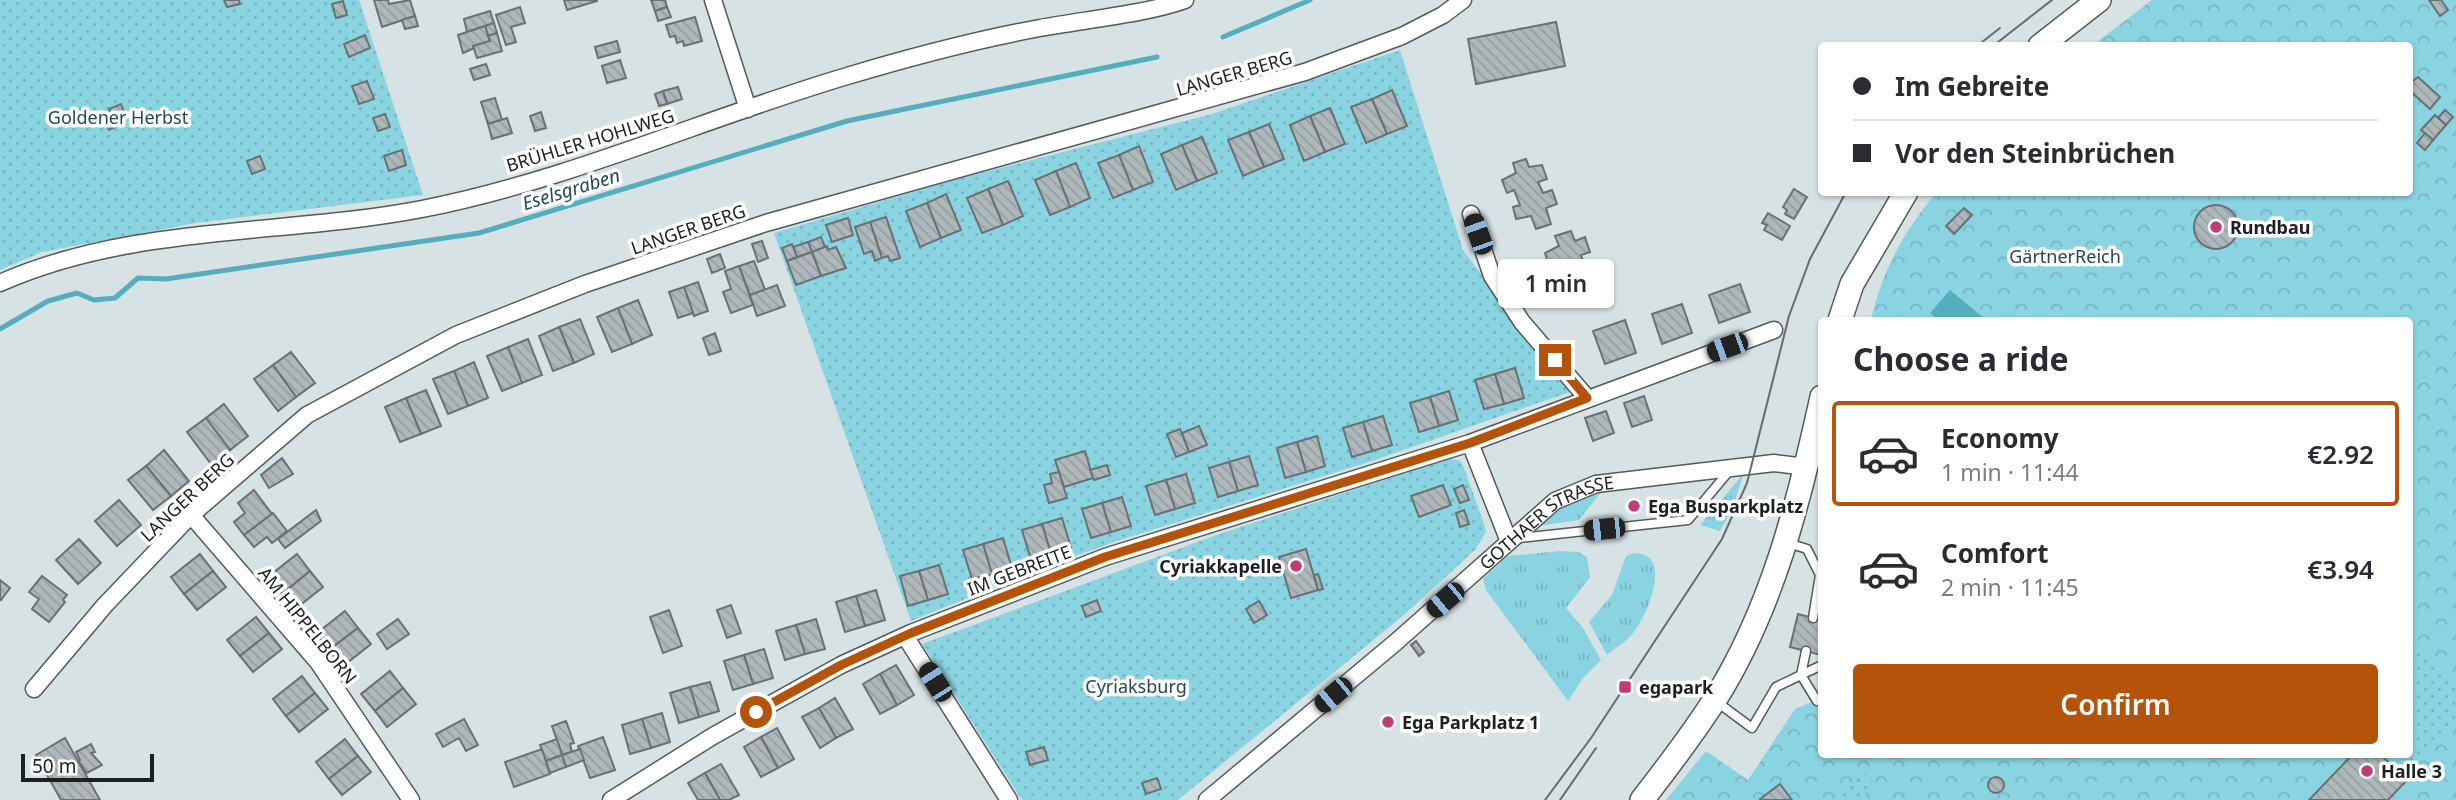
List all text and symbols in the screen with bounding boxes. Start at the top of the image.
street label: LANGER BERG [1173,45,1295,101]
text: Im Gebreite [1895,68,2049,104]
street label: BRÜHLER HOHLWEG [503,103,677,177]
park label: Goldener Herbst [48,105,189,129]
text: Vor den Steinbrüchen [1895,135,2175,171]
water label: Eselsgraben [519,162,623,216]
street label: LANGER BERG [628,198,748,260]
car [1461,211,1496,257]
place label: Rundbau [2230,215,2310,239]
marker: Rundbau [2208,219,2224,235]
park label: GärtnerReich [2009,244,2121,268]
callout: 1 min [1497,258,1613,308]
text: 1 min [1525,267,1587,299]
car [1704,330,1751,364]
text: Choose a ride [1853,337,2069,380]
route end [1539,344,1571,376]
text: Economy [1941,420,2059,456]
icon: car [1857,422,1920,485]
text: €2.92 [2307,436,2374,472]
street label: LANGER BERG [135,447,239,547]
text: 1 min · 11:44 [1941,456,2079,488]
street label: GOTHAER STRASSE [1474,470,1615,575]
place label: Ega Busparkplatz [1648,494,1803,518]
marker: Ega Busparkplatz [1626,498,1642,514]
car [1583,516,1626,542]
text: Comfort [1941,535,2049,571]
icon: car [1857,537,1920,600]
street label: IM GEBREITE [964,539,1074,601]
text: €3.94 [2307,551,2374,587]
place label: Cyriakkapelle [1159,554,1282,578]
marker: Cyriakkapelle [1288,558,1304,574]
street label: AM HIPPELBORN [253,562,363,688]
text: 2 min · 11:45 [1941,571,2079,603]
car [1423,578,1468,622]
car [915,659,956,705]
button: Confirm [1853,664,2378,744]
car [1311,673,1356,717]
park label: Cyriaksburg [1085,674,1187,698]
place label: egapark [1639,675,1714,699]
marker: egapark [1617,679,1633,695]
route start [740,696,772,728]
place label: Ega Parkplatz 1 [1402,710,1539,734]
marker: Ega Parkplatz 1 [1380,714,1396,730]
scale bar [21,751,154,783]
text: 50 m [32,753,76,779]
place label: Halle 3 [2381,759,2442,783]
marker: Halle 3 [2359,763,2375,779]

